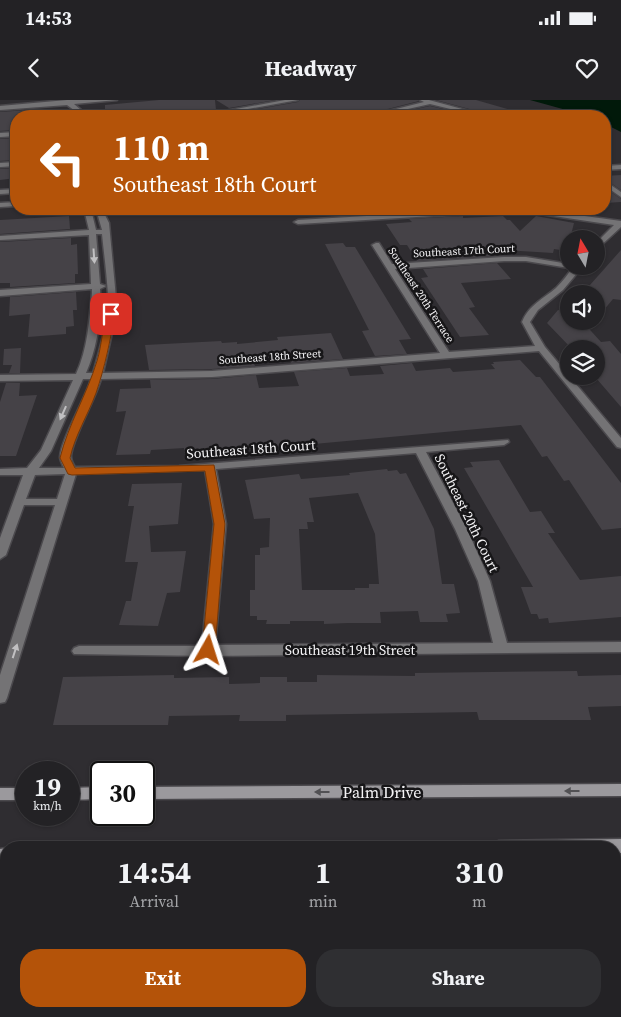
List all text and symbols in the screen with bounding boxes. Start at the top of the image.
text: 14:53 [25,5,72,31]
text: Headway [264,53,357,83]
icon: back [20,54,48,82]
icon: heart [573,54,601,82]
text: 110 m [113,124,209,172]
icon: left [30,130,95,195]
text: Southeast 18th Court [113,169,316,199]
north arrow [560,230,605,275]
map controls [560,230,605,385]
street label: Southeast 17th Court [413,241,516,261]
street label: Southeast 20th Terrace [384,244,458,346]
one-way arrow [90,248,98,264]
button: sound [560,285,605,330]
pin [90,293,132,335]
icon: arrive [97,300,125,328]
button: layers [560,340,605,385]
street label: Southeast 18th Street [218,346,322,368]
one-way arrow [59,406,67,420]
street label: Southeast 18th Court [186,434,317,463]
street label: Southeast 20th Court [430,450,505,576]
position arrow [181,623,233,675]
street label: Southeast 19th Street [285,640,416,660]
one-way arrow [11,644,19,659]
speed limit sign: 30 [90,761,155,826]
text: 19 [34,770,61,804]
street label: Palm Drive [342,781,422,803]
one-way arrow [564,787,580,795]
one-way arrow [314,788,330,796]
text: km/h [33,798,62,814]
text: 14:54 [117,852,191,893]
text: 1 [315,852,331,893]
text: 310 [455,852,504,893]
text: Arrival [130,890,179,912]
text: min [309,890,338,912]
text: m [472,890,486,912]
button: Exit [20,949,306,1007]
button: Share [316,949,601,1007]

